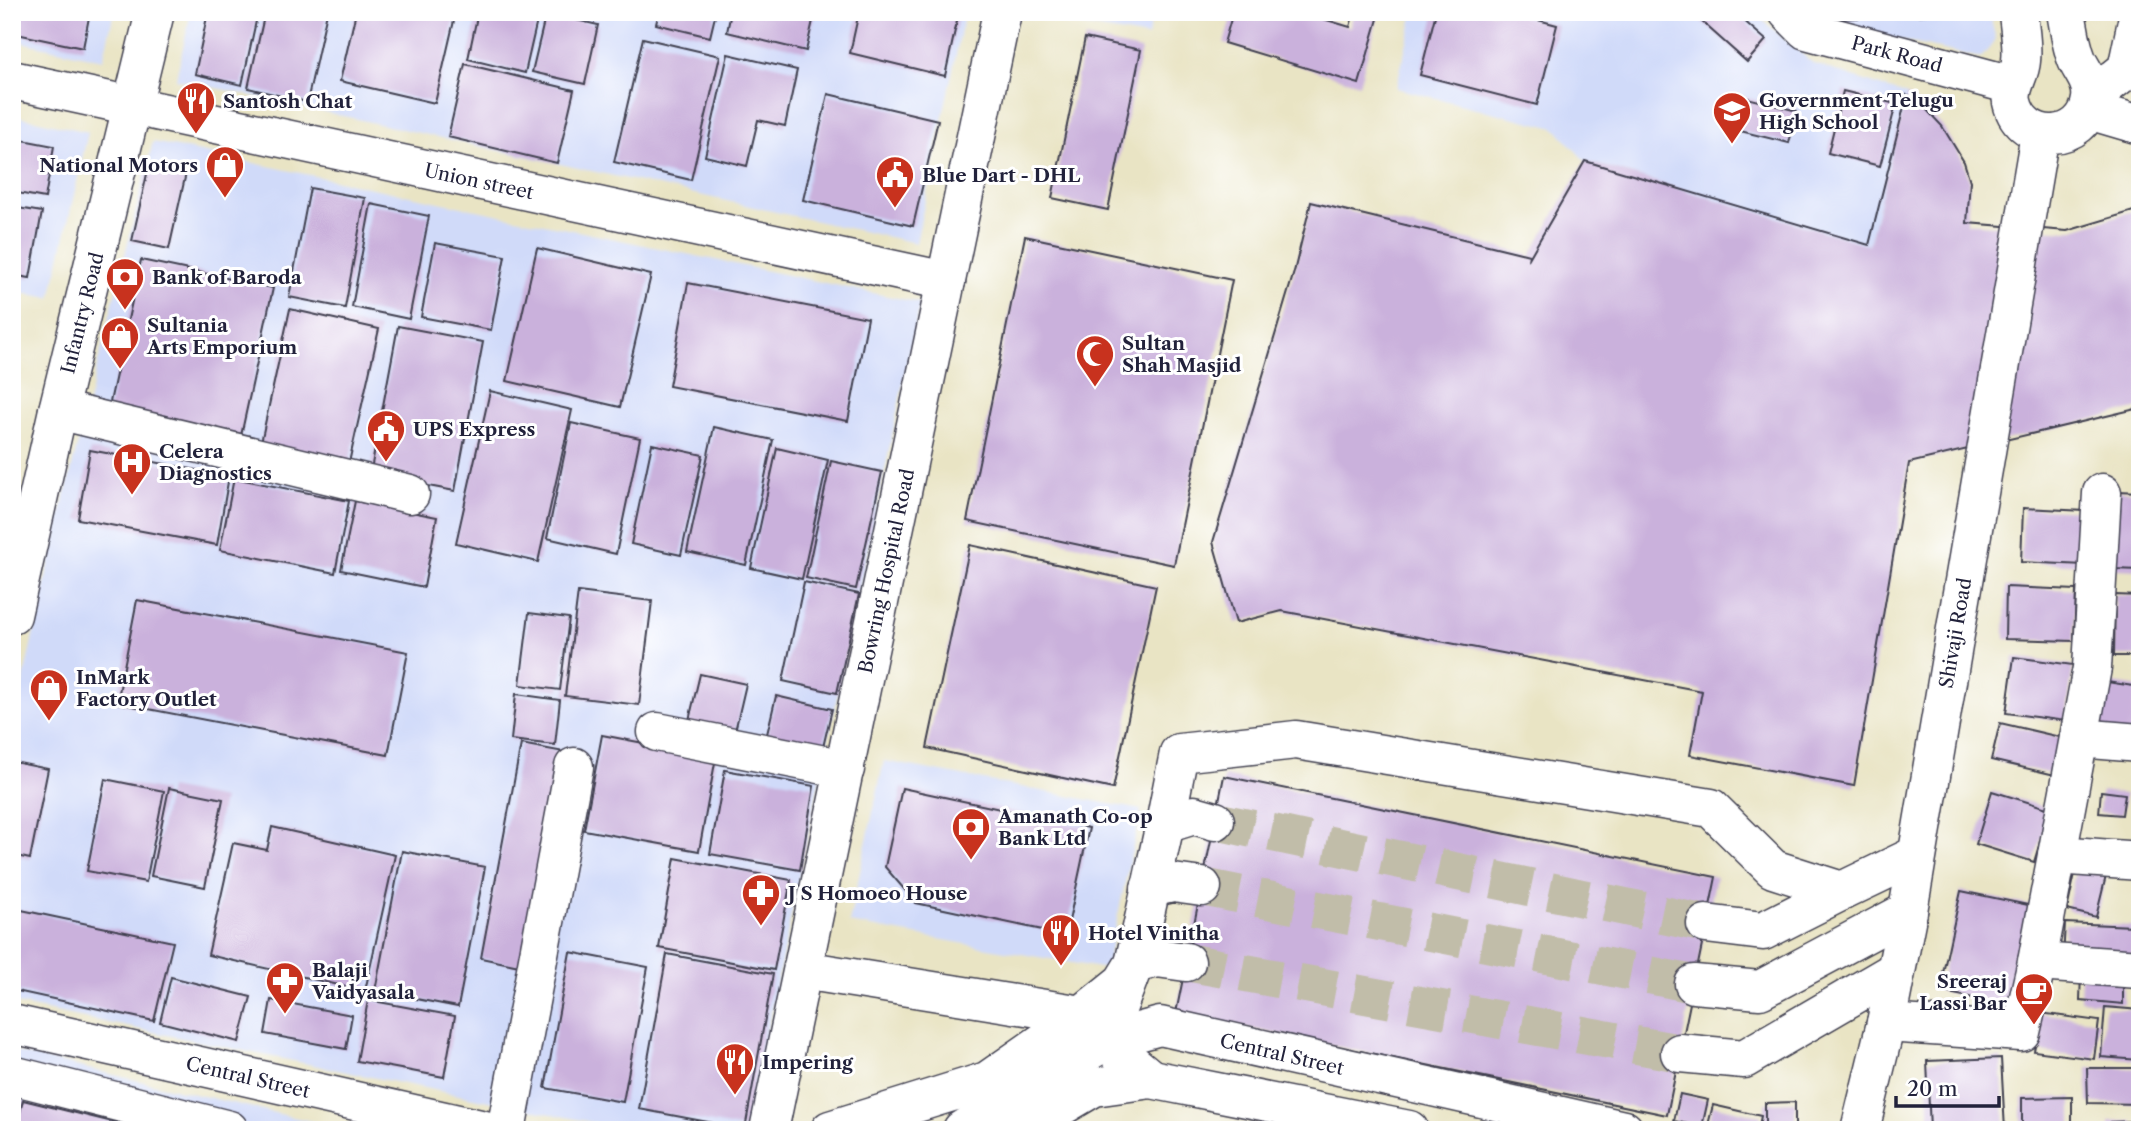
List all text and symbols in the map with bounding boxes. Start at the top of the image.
street label: Park Road [1849,31,1945,78]
restaurant icon: Santosh Chat [175,80,217,135]
place label: Government Telugu High School [1759,89,1954,134]
place label: Santosh Chat [223,90,353,113]
school or university icon: Government Telugu High School [1711,90,1753,145]
shop icon: National Motors [204,144,246,199]
place label: National Motors [39,154,198,177]
public building icon: Blue Dart - DHL [874,154,916,209]
street label: Union street [422,159,536,204]
place label: Blue Dart - DHL [922,164,1080,187]
street label: Infantry Road [56,250,109,376]
bank icon: Bank of Baroda [104,256,146,311]
place label: Bank of Baroda [152,266,303,289]
place label: Sultania Arts Emporium [146,314,297,359]
shop icon: Sultania Arts Emporium [99,315,141,370]
place label: Sultan Shah Masjid [1122,332,1242,377]
mosque icon: Sultan Shah Masjid [1074,333,1116,388]
public building icon: UPS Express [365,408,407,463]
place label: UPS Express [413,418,535,441]
place label: Celera Diagnostics [159,440,272,485]
hospital icon: Celera Diagnostics [111,441,153,496]
street label: Bowring Hospital Road [854,466,920,675]
street label: Shivaji Road [1934,576,1977,690]
place label: InMark Factory Outlet [76,666,217,711]
shop icon: InMark Factory Outlet [28,667,70,722]
place label: Amanath Co-op Bank Ltd [997,805,1153,850]
bank icon: Amanath Co-op Bank Ltd [950,806,992,861]
pharmacy icon: J S Homoeo House [740,872,782,927]
place label: J S Homoeo House [785,882,967,905]
restaurant icon: Hotel Vinitha [1040,912,1082,967]
place label: Hotel Vinitha [1088,922,1220,945]
place label: Balaji Vaidyasala [311,959,416,1004]
pharmacy icon: Balaji Vaidyasala [264,960,306,1015]
place label: Sreeraj Lassi Bar [1919,970,2008,1015]
cafe icon: Sreeraj Lassi Bar [2013,971,2055,1026]
street label: Central Street [1218,1029,1346,1080]
restaurant icon: Impering [714,1041,756,1096]
place label: Impering [762,1051,854,1074]
street label: Central Street [184,1052,312,1103]
scale bar [1896,1065,2000,1109]
text: 20 m [1907,1076,1958,1101]

